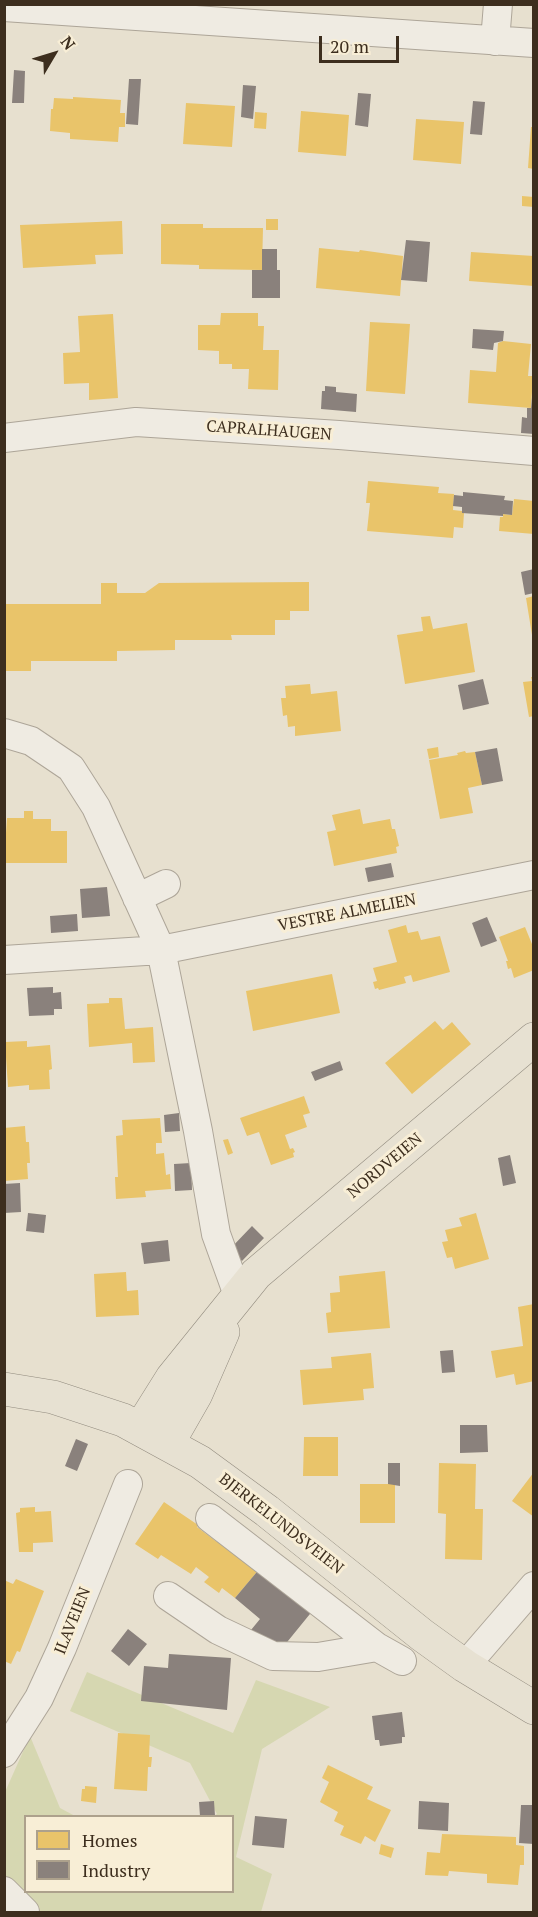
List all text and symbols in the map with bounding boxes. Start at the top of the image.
north arrow [24,24,84,84]
scale bar [322,24,402,62]
text: N [56,31,81,54]
text: 20 m [330,34,369,58]
street label: CAPRALHAUGEN [206,417,332,445]
street label: VESTRE ALMELIEN [276,890,418,936]
street label: NORDVEIEN [344,1129,426,1203]
street label: BJERKELUNDSVEIEN [215,1469,347,1579]
street label: ILAVEIEN [51,1585,95,1657]
legend [24,1815,234,1893]
text: Homes [82,1828,137,1852]
text: Industry [82,1858,150,1882]

